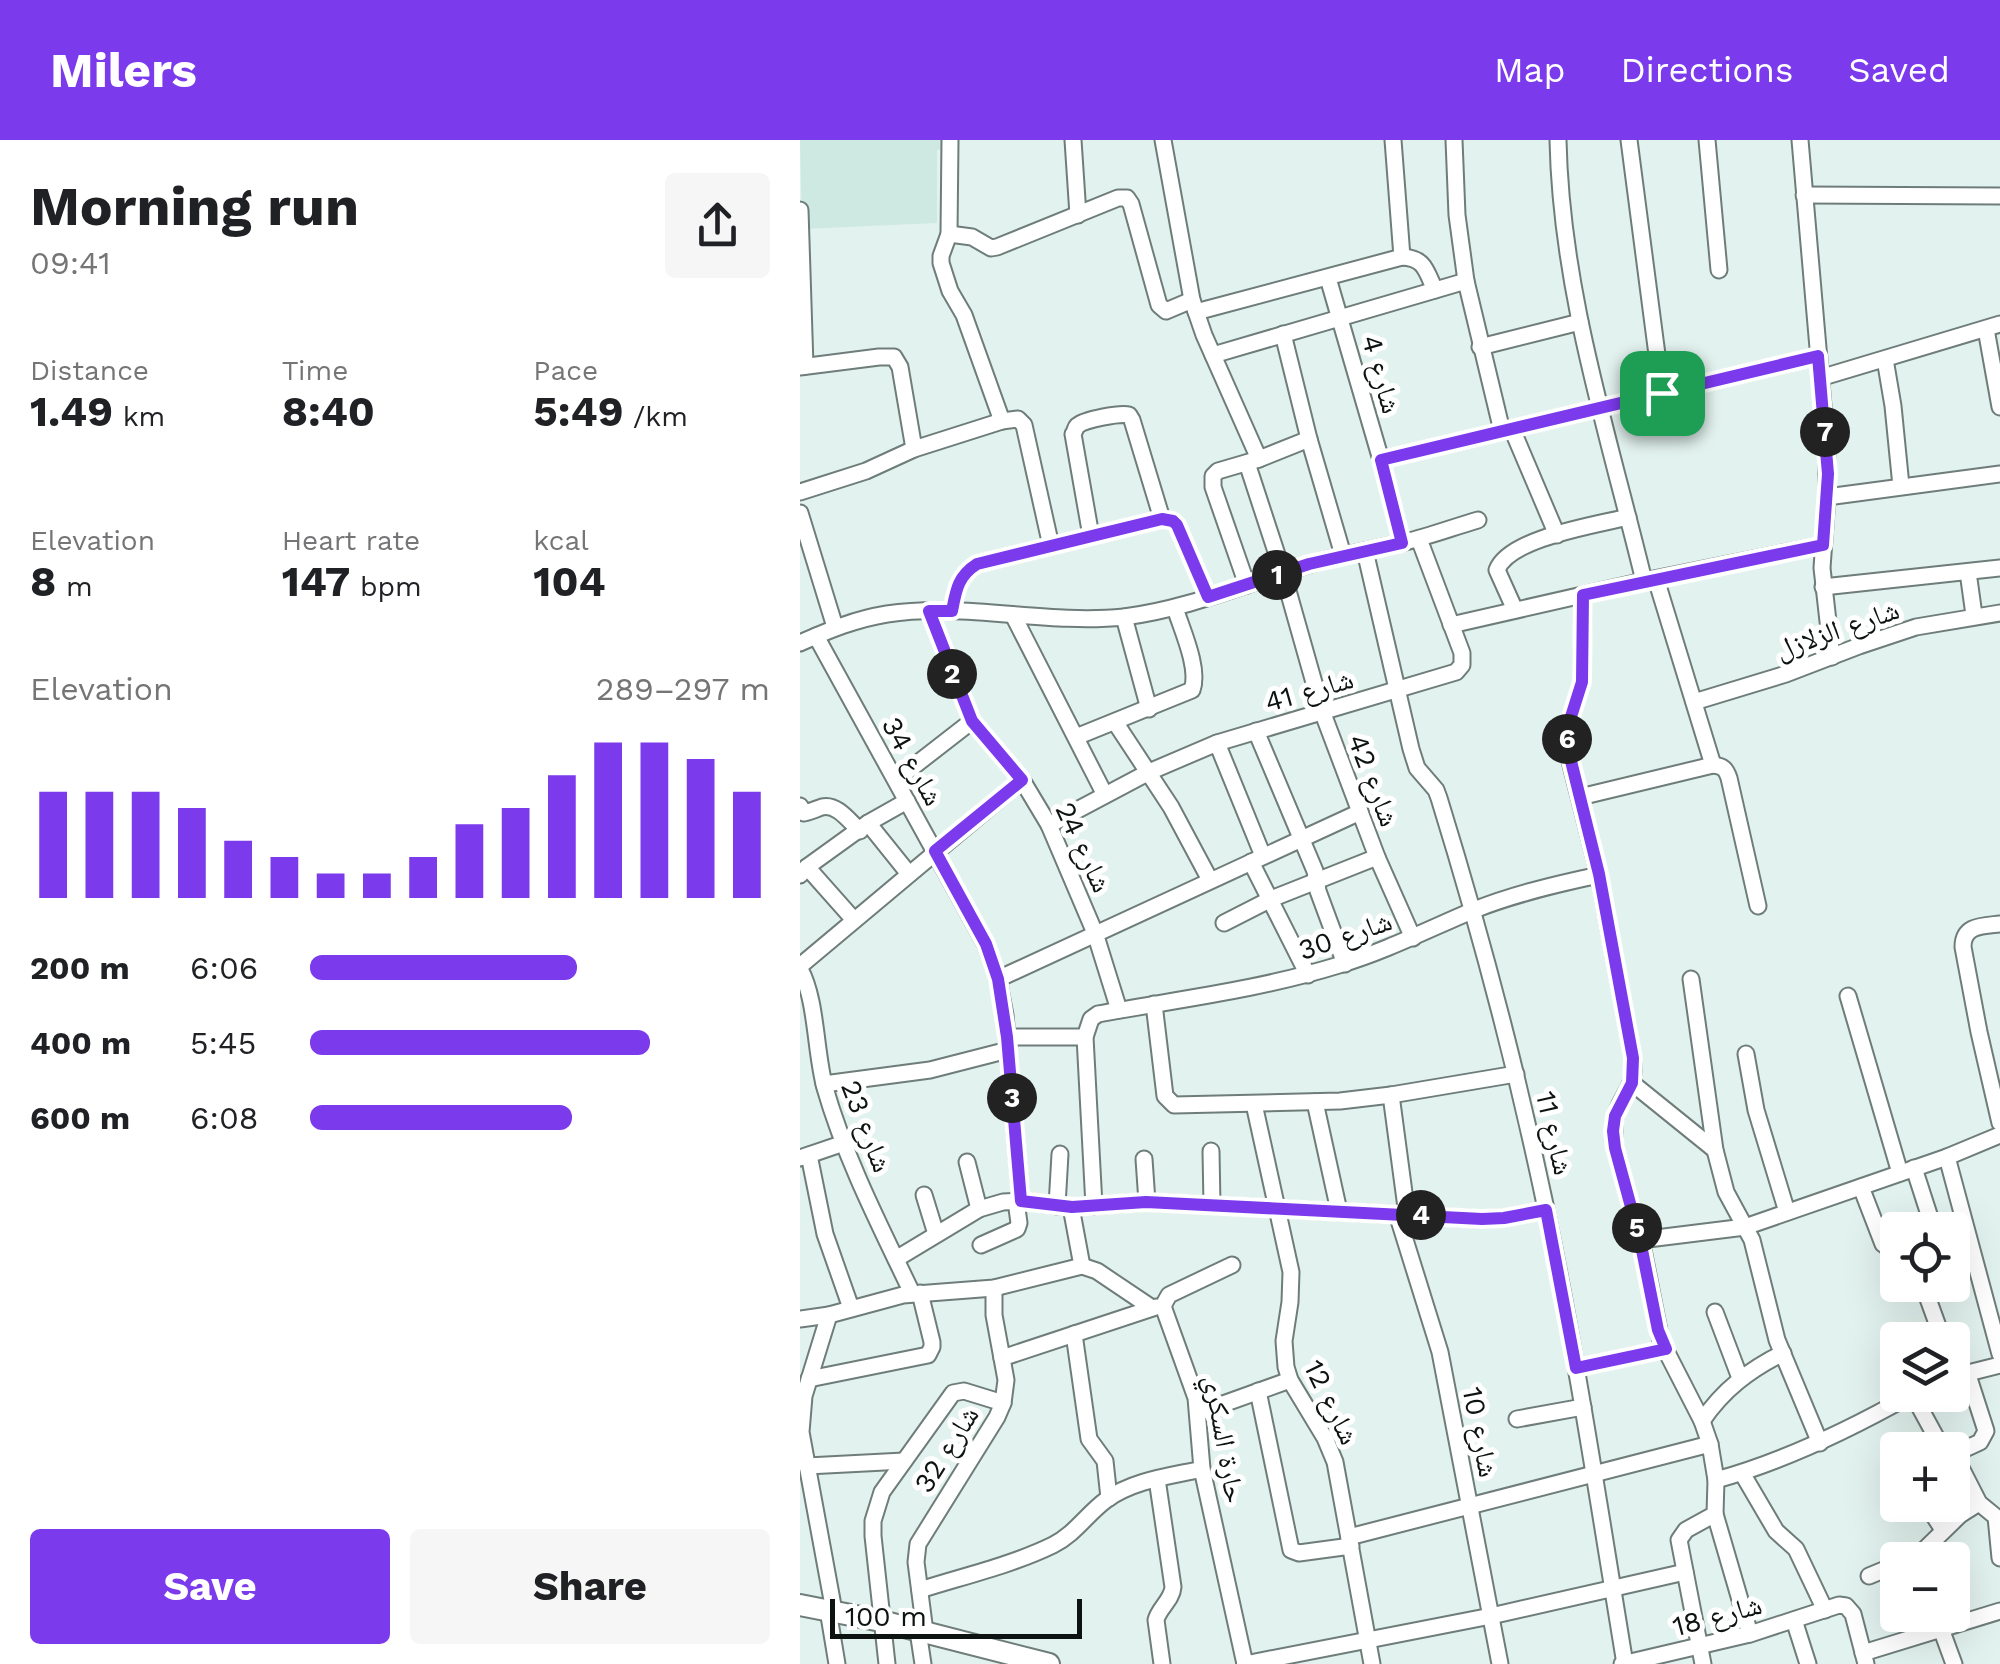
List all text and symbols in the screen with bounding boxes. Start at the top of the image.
text: Milers [50,42,197,99]
text: Map [1494,49,1565,91]
text: Directions [1620,49,1793,91]
text: Saved [1848,49,1950,91]
button: share [665,173,770,278]
text: Morning run [30,174,359,238]
text: 09:41 [30,244,111,282]
street label: شارع 4 [1354,331,1408,417]
pin [1620,351,1705,436]
text: Distance [30,354,149,387]
text: Time [282,354,348,387]
text: Pace [533,354,598,387]
icon: arrive [1635,366,1690,421]
text: 1.49 [30,387,113,436]
text: 8:40 [282,387,375,436]
text: 5:49 [533,387,624,436]
text: km [113,400,165,433]
text: /km [624,400,688,433]
pin: 7 [1800,407,1850,457]
text: 7 [1816,415,1834,448]
text: Elevation [30,524,155,557]
text: Heart rate [282,524,420,557]
text: kcal [533,524,589,557]
pin: 1 [1252,550,1302,600]
text: 8 [30,557,56,606]
text: 147 [282,557,350,606]
text: 104 [533,557,606,606]
text: 1 [1271,558,1283,591]
text: m [56,570,93,603]
text: bpm [350,570,422,603]
street label: شارع الزلازل [1771,593,1904,667]
pin: 2 [927,649,977,699]
text: 2 [944,657,960,690]
street label: شارع 41 [1261,662,1357,720]
text: Elevation [30,670,173,708]
text: 289–297 m [596,670,770,708]
street label: شارع 34 [874,711,950,812]
pin: 6 [1542,714,1592,764]
text: 6 [1558,722,1576,755]
street label: شارع 42 [1340,729,1406,831]
street label: شارع 24 [1048,797,1119,898]
street label: شارع 30 [1294,904,1396,968]
text: 200 m [30,949,130,987]
text: 6:06 [190,949,258,987]
text: 400 m [30,1024,131,1062]
text: 5:45 [190,1024,256,1062]
pin: 3 [987,1073,1037,1123]
street label: شارع 23 [833,1076,899,1177]
text: 3 [1004,1081,1020,1114]
street label: شارع 11 [1528,1088,1580,1178]
text: 600 m [30,1099,130,1137]
text: 6:08 [190,1099,259,1137]
pin: 4 [1396,1190,1446,1240]
text: 4 [1412,1198,1430,1231]
pin: 5 [1612,1203,1662,1253]
text: 5 [1629,1211,1645,1244]
map controls [1880,1212,1970,1632]
button: locate [1880,1212,1970,1302]
button: layers [1880,1322,1970,1412]
street label: شارع 12 [1296,1355,1366,1450]
street label: حارة السكري [1191,1373,1252,1507]
street label: شارع 10 [1455,1384,1505,1480]
street label: شارع 32 [907,1400,987,1499]
button: + [1880,1432,1970,1522]
button: Save [30,1529,390,1644]
button: Share [410,1529,770,1644]
button: − [1880,1542,1970,1632]
street label: شارع 18 [1669,1588,1766,1644]
scale bar [830,1594,1082,1638]
text: 100 m [845,1600,927,1633]

